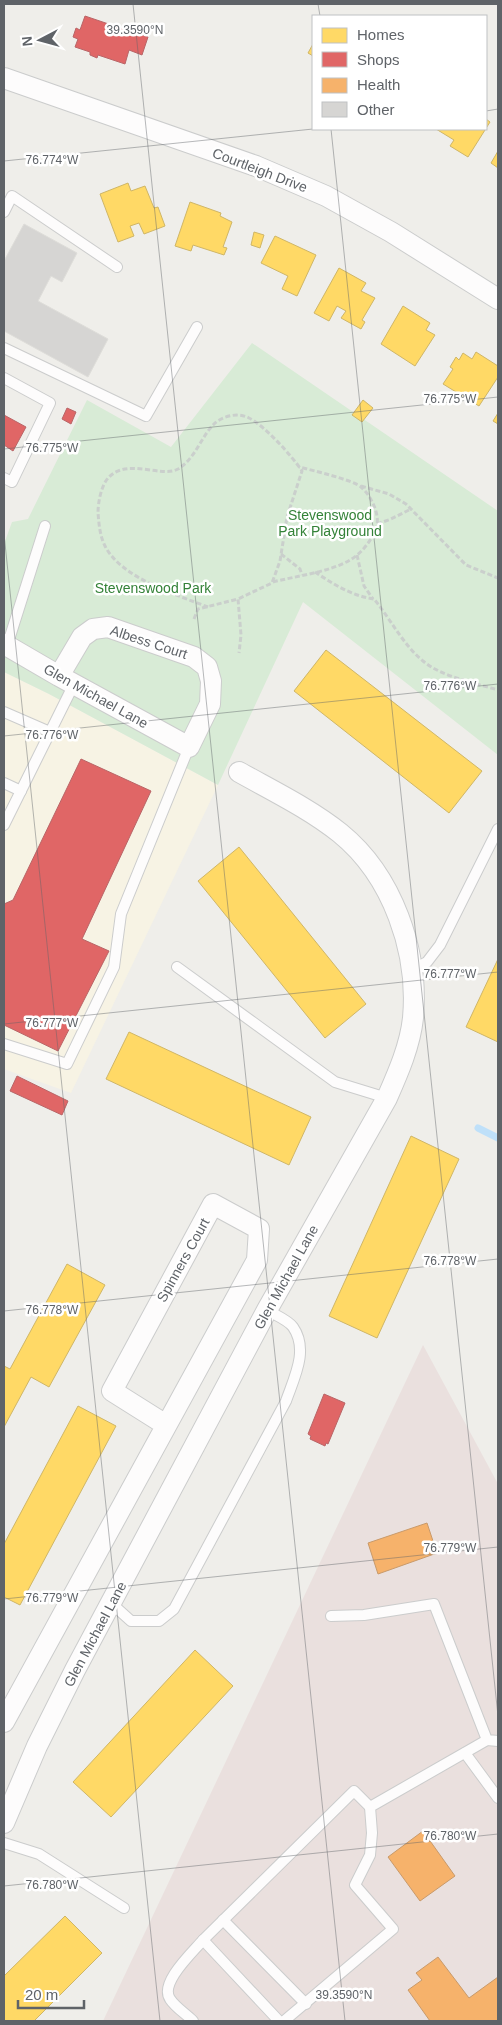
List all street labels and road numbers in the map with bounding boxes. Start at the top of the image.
street label: Courtleigh Drive [210,145,310,196]
street label: Albess Court [108,622,190,662]
street label: Glen Michael Lane [41,661,151,731]
street label: Spinners Court [153,1215,213,1305]
street label: Glen Michael Lane [251,1222,321,1332]
street label: Glen Michael Lane [61,1579,130,1689]

